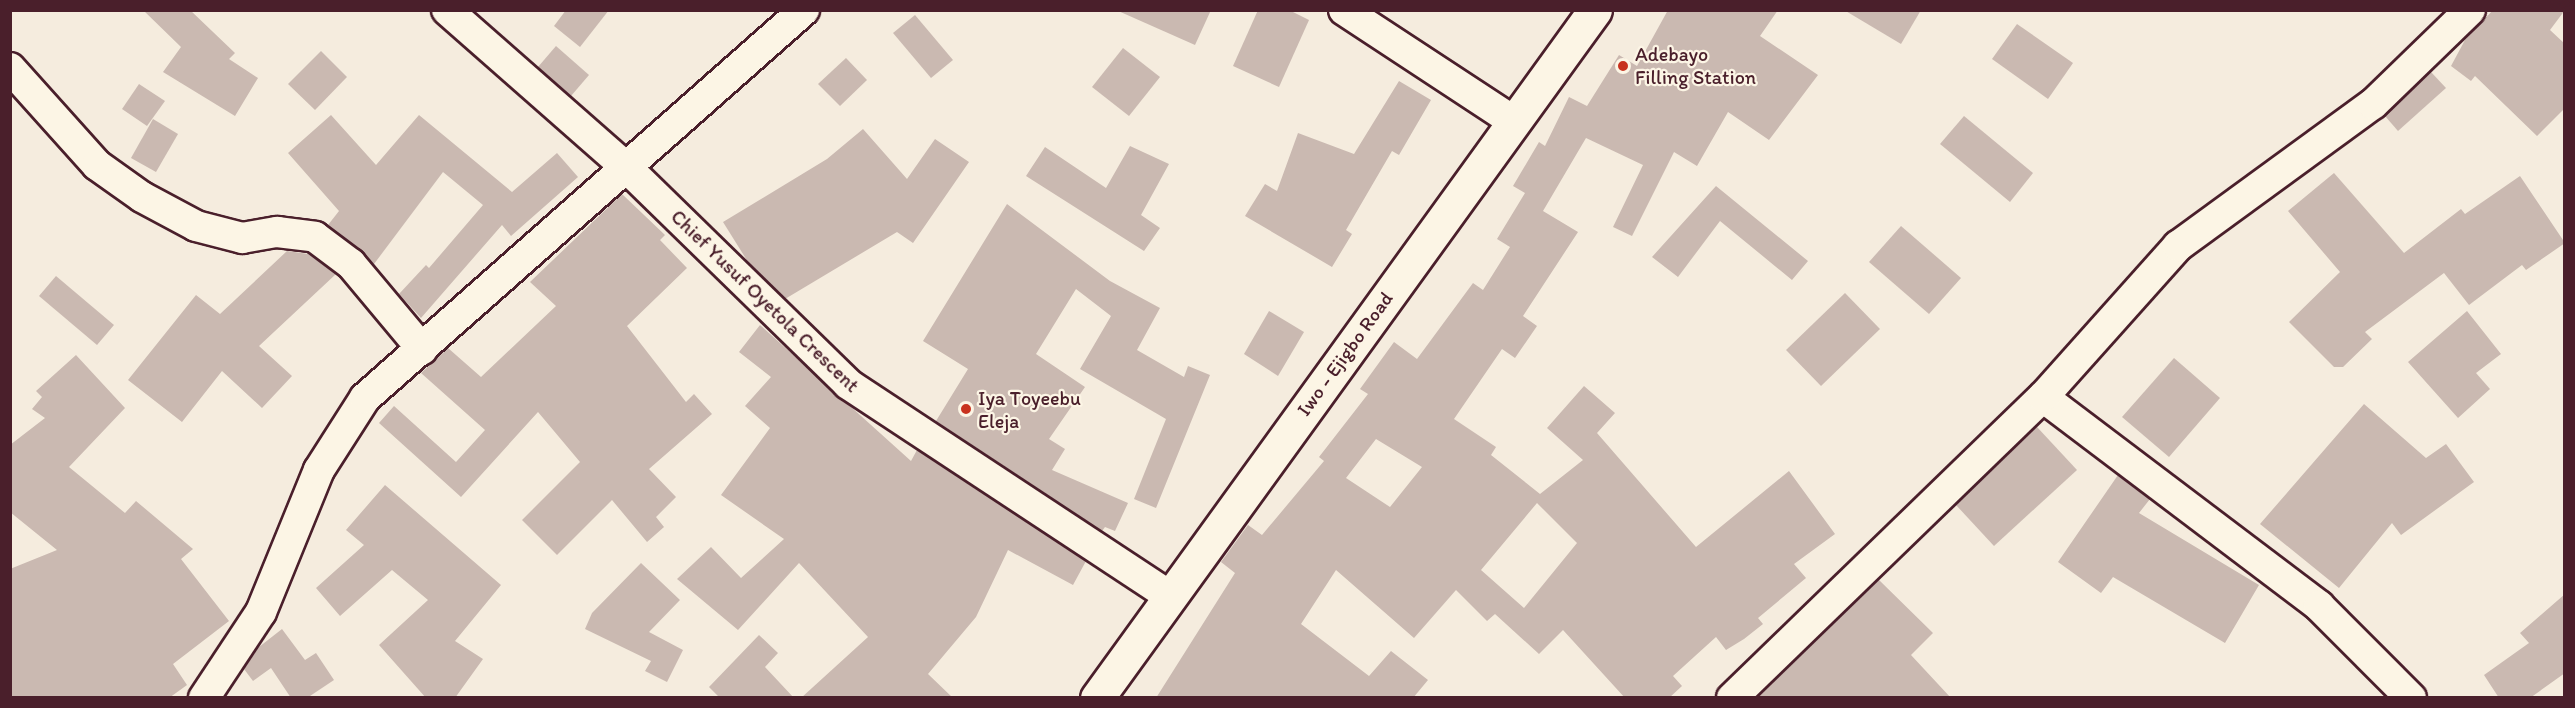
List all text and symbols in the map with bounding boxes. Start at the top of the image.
place label: Adebayo Filling Station [1635,42,1756,89]
marker: Adebayo Filling Station [1616,59,1630,73]
street label: Chief Yusuf Oyetola Crescent [666,205,864,397]
street label: Iwo - Ejigbo Road [1292,287,1398,421]
place label: Iya Toyeebu Eleja [978,386,1079,433]
marker: Iya Toyeebu Eleja [959,402,973,416]

